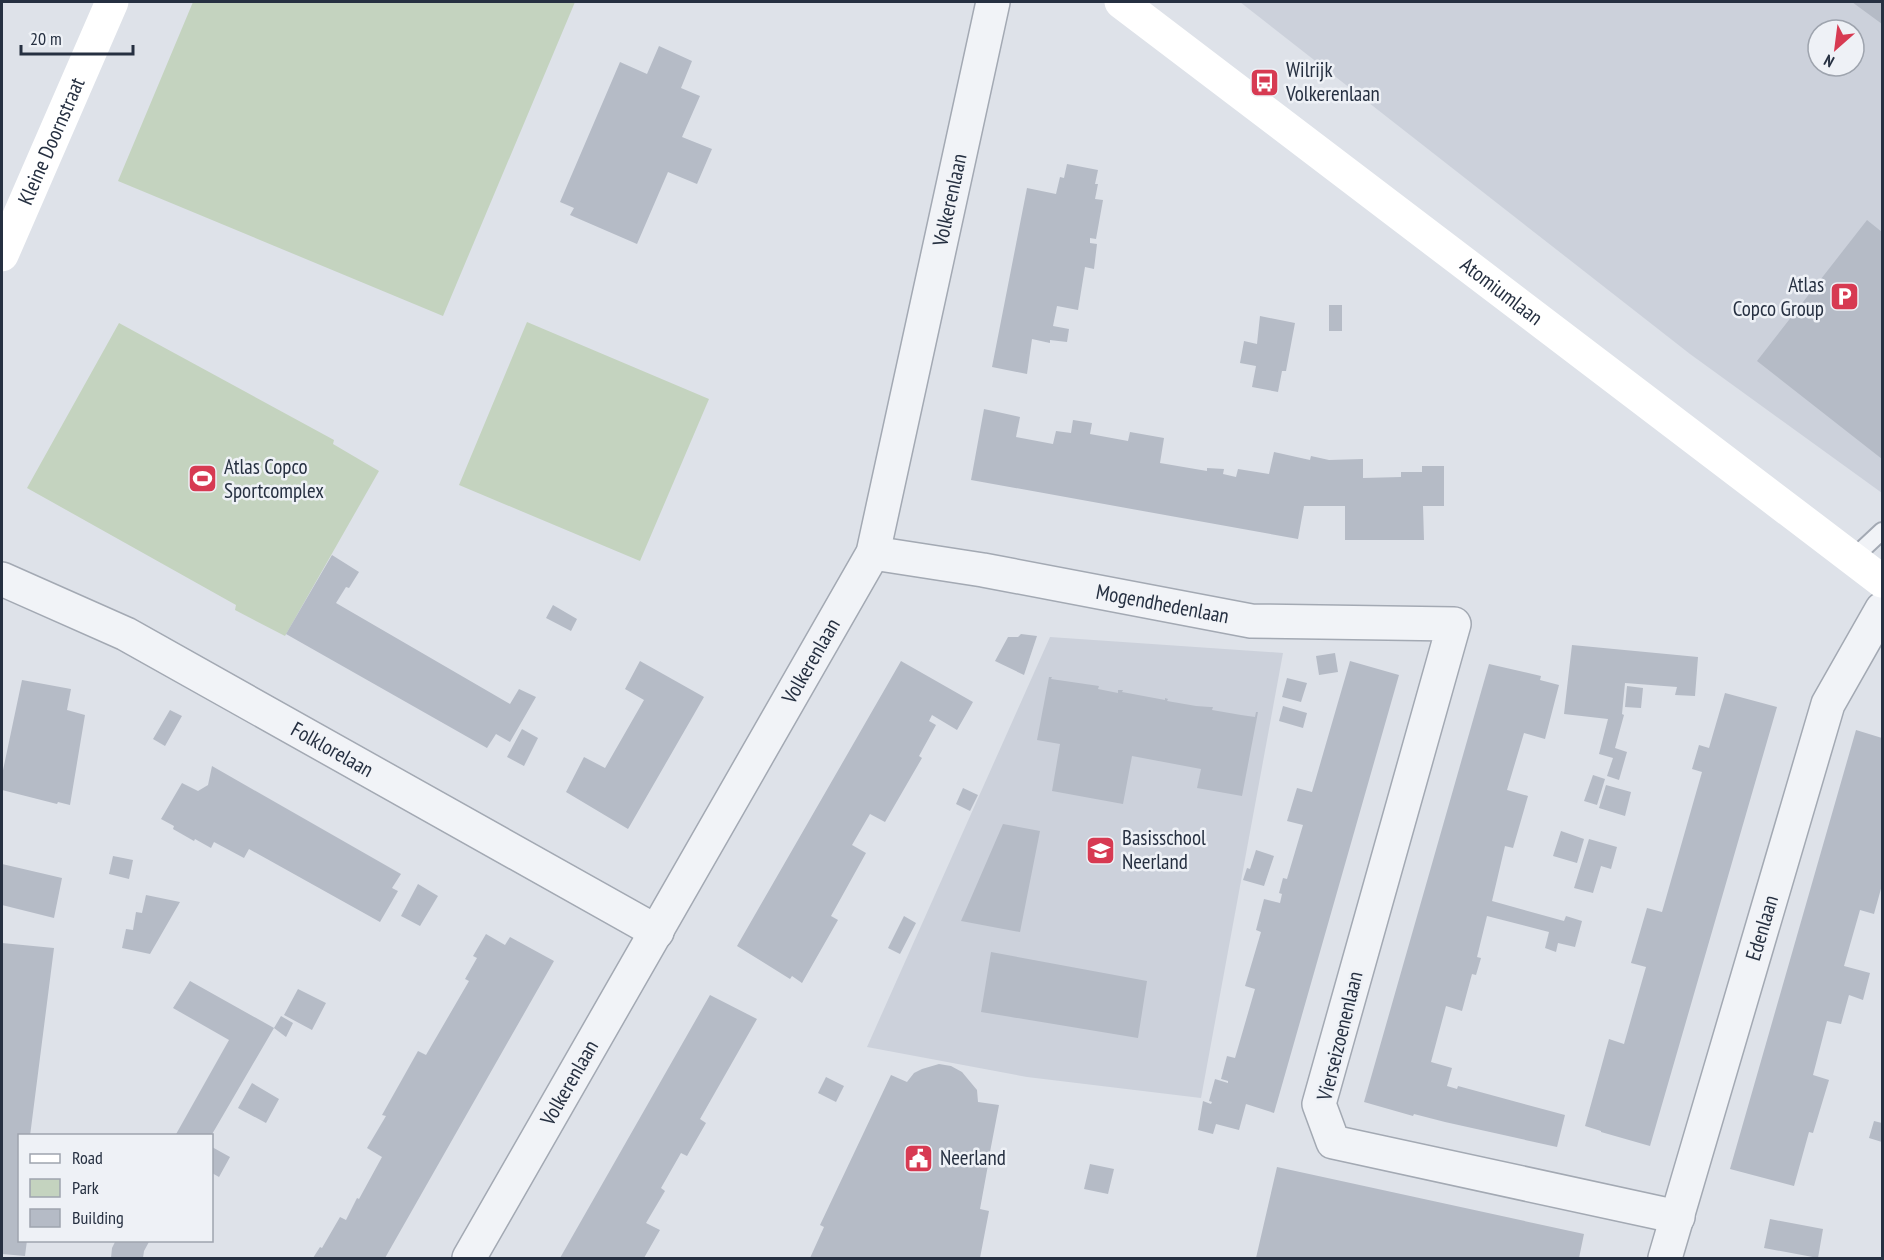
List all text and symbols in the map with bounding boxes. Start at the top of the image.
scale bar [21,18,134,56]
north arrow [1806,18,1866,78]
text: 20 m [30,27,62,50]
text: N [1820,50,1837,72]
place label: Wilrijk Volkerenlaan [1285,56,1380,107]
bus stop icon: Wilrijk Volkerenlaan [1249,66,1281,98]
street label: Kleine Doornstraat [11,73,91,209]
street label: Volkerenlaan [926,151,973,249]
street label: Atomiumlaan [1455,251,1548,331]
place label: Atlas Copco Group [1733,271,1824,322]
parking icon: Atlas Copco Group [1829,281,1861,313]
place label: Atlas Copco Sportcomplex [224,453,324,504]
sports icon: Atlas Copco Sportcomplex [187,463,219,495]
street label: Mogendhedenlaan [1094,578,1231,629]
street label: Volkerenlaan [775,613,846,709]
street label: Folklorelaan [286,715,378,783]
place label: Basisschool Neerland [1122,824,1206,875]
school or university icon: Basisschool Neerland [1085,834,1117,866]
street label: Edenlaan [1739,892,1784,964]
street label: Vierseizoenenlaan [1310,969,1369,1104]
street label: Volkerenlaan [533,1035,604,1131]
legend [18,1134,213,1242]
public building icon: Neerland [903,1142,935,1174]
place label: Neerland [940,1144,1006,1171]
text: Road [72,1146,103,1169]
text: Park [72,1176,99,1199]
text: Building [72,1206,124,1229]

